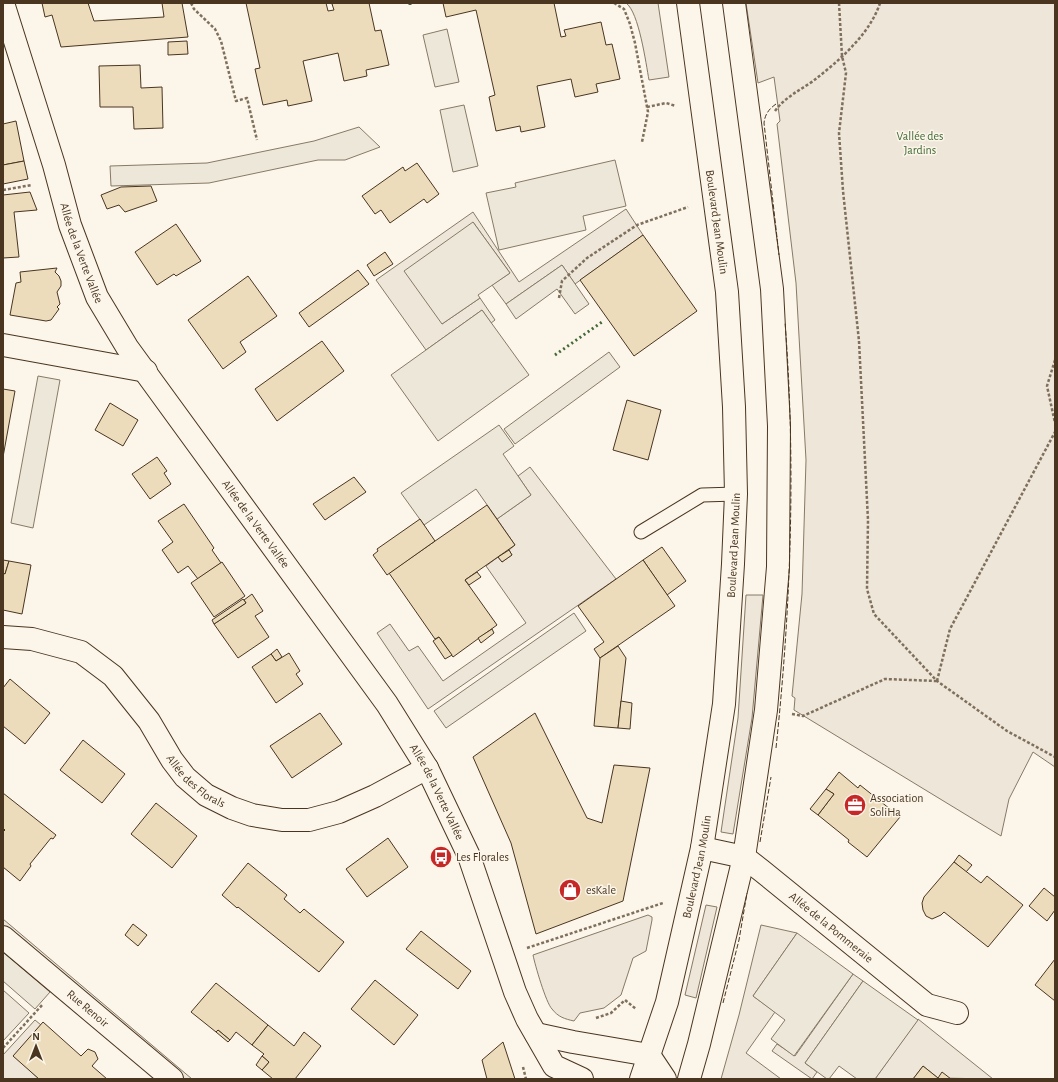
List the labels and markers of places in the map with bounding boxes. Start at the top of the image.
office icon: Association SoliHa [842,792,868,818]
place label: Association SoliHa [870,792,923,818]
bus stop icon: Les Florales [428,844,454,870]
place label: Les Florales [456,851,509,863]
shop icon: esKale [557,877,583,903]
place label: esKale [586,884,616,896]

